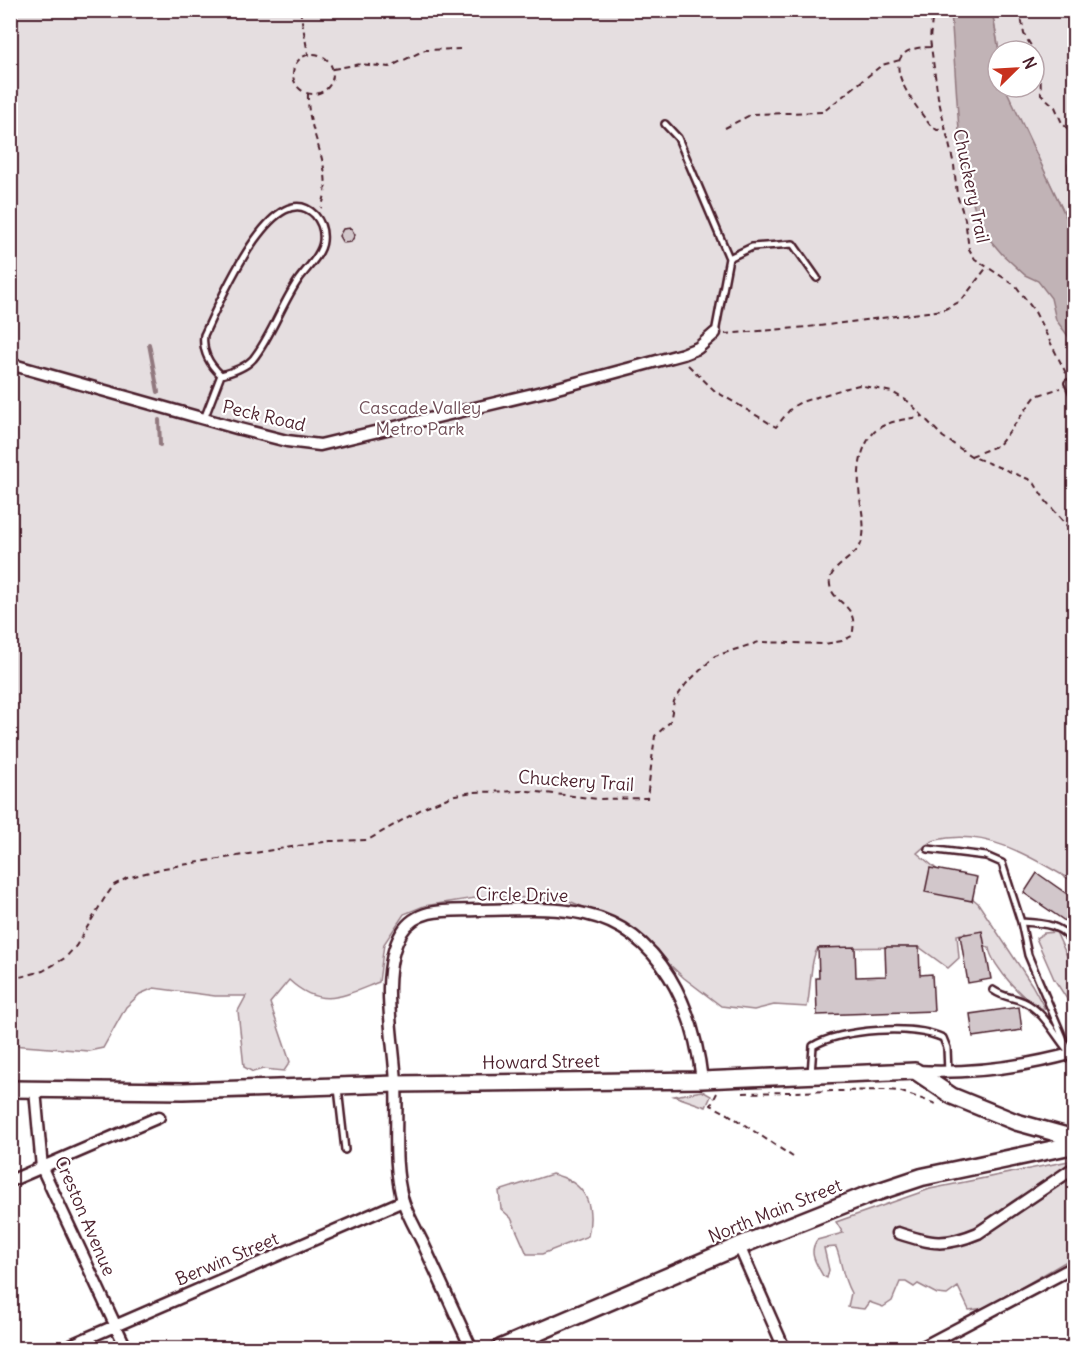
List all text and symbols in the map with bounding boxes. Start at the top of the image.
north arrow [986,39,1046,99]
text: N [1018,54,1041,72]
street label: Chuckery Trail [948,127,995,245]
street label: Peck Road [220,395,308,436]
park label: Cascade Valley Metro Park [359,396,481,440]
street label: Chuckery Trail [517,765,635,796]
street label: Circle Drive [475,882,569,907]
street label: Howard Street [482,1049,600,1074]
street label: Creston Avenue [50,1153,121,1279]
street label: North Main Street [705,1173,845,1248]
street label: Berwin Street [172,1227,282,1291]

